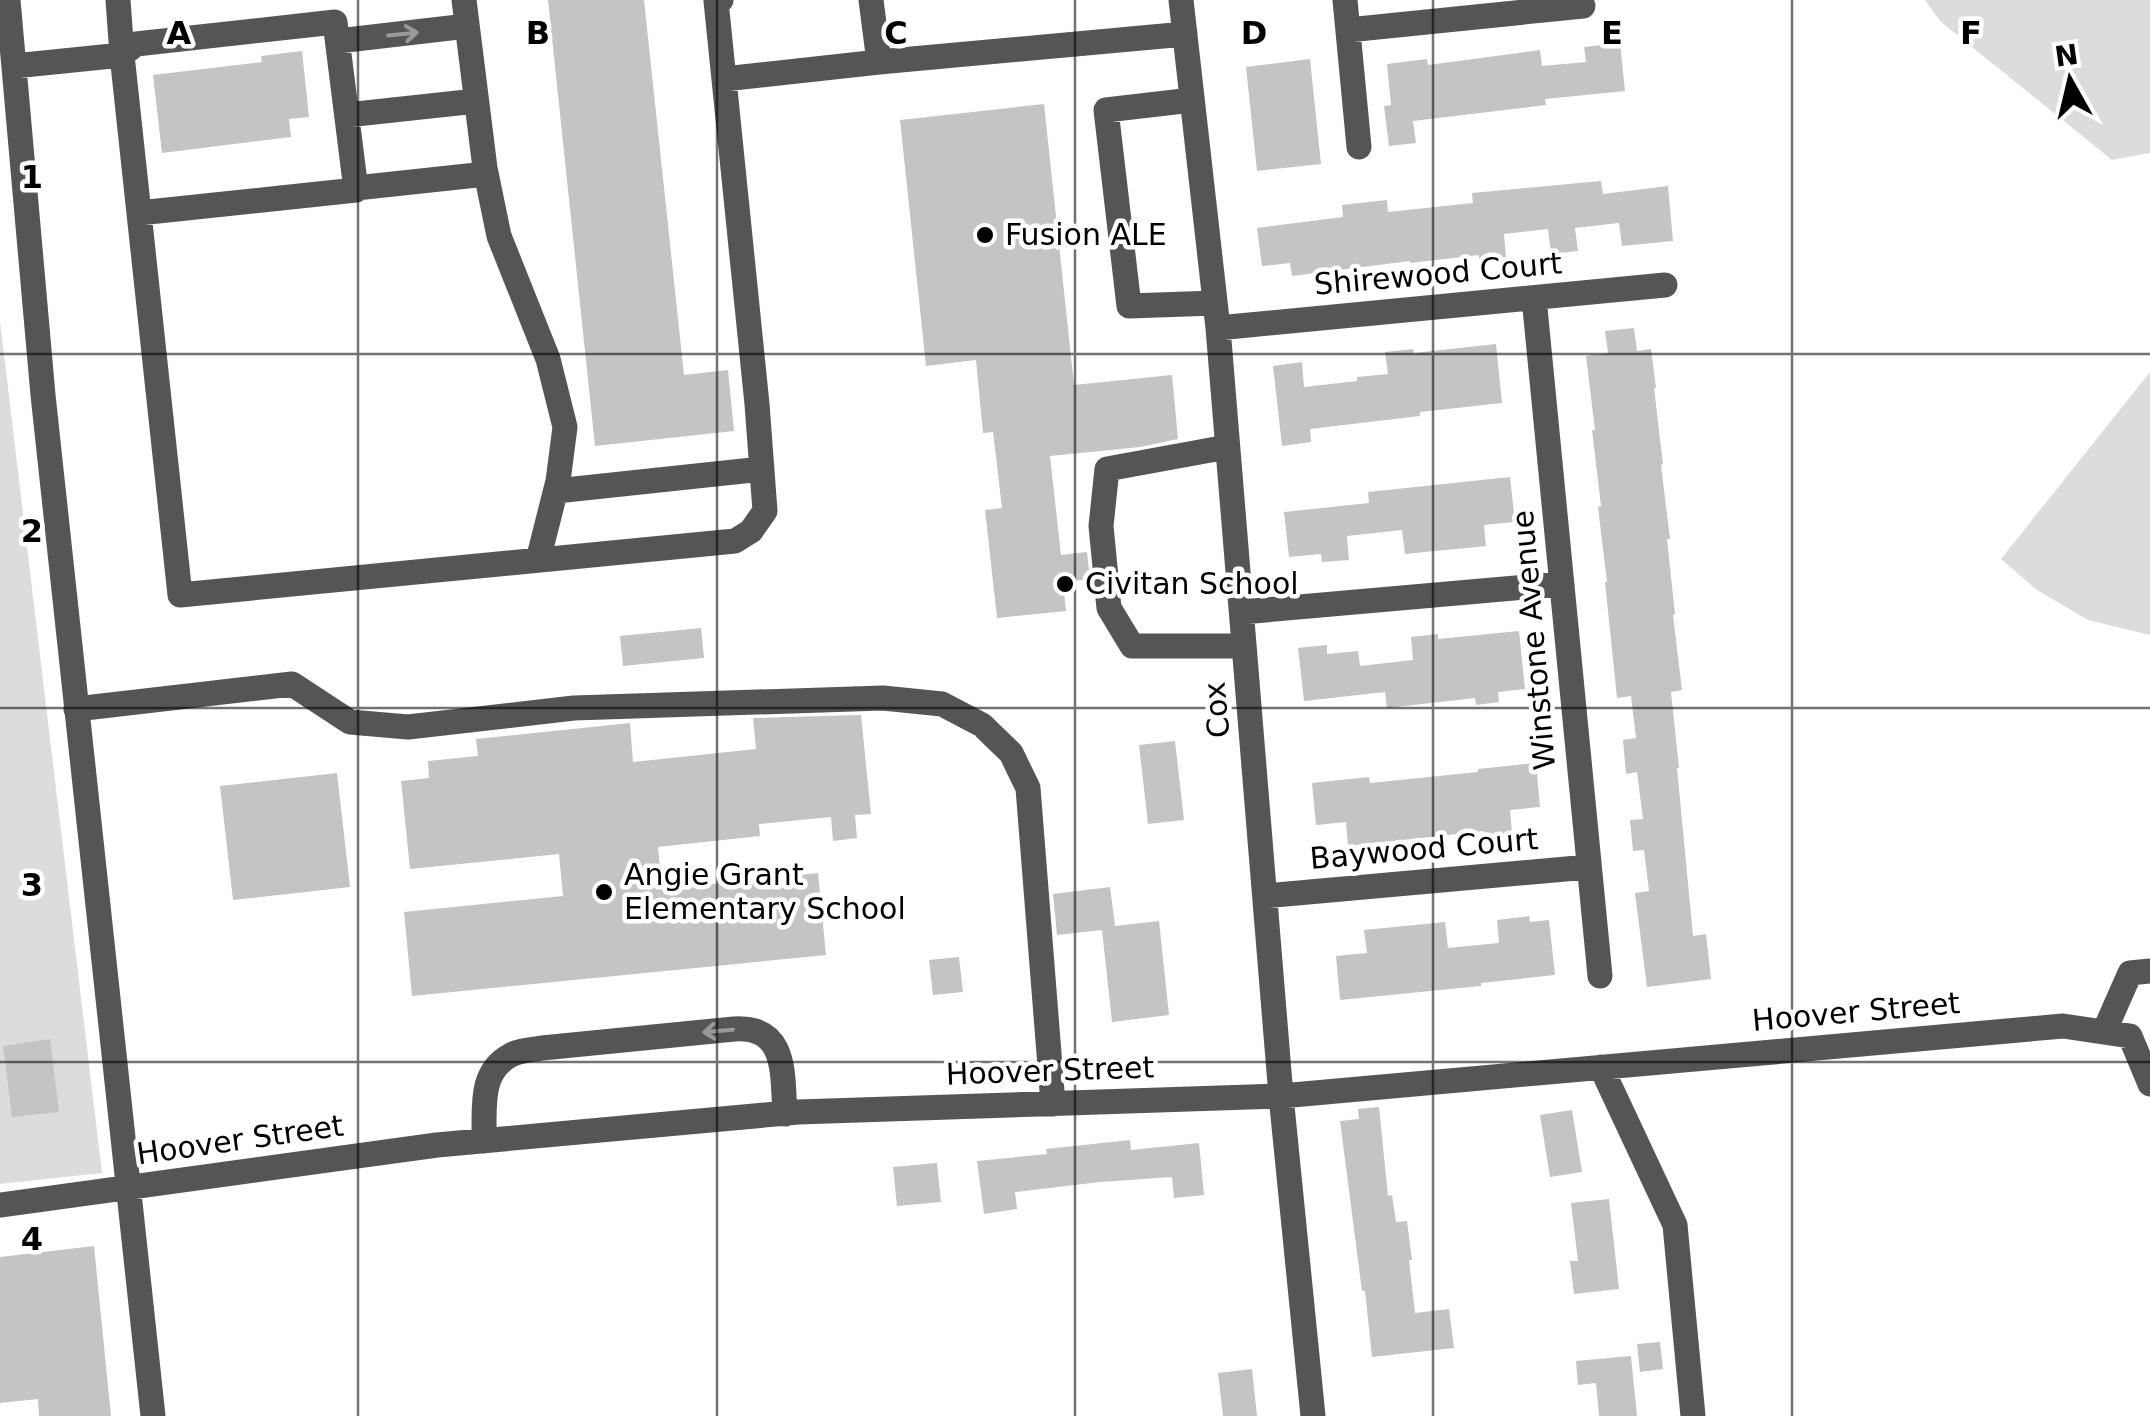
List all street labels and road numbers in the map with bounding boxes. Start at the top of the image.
street label: Shirewood Court [1313,245,1564,302]
street label: Winstone Avenue [1505,509,1562,771]
street label: Cox [1197,681,1236,740]
street label: Baywood Court [1308,821,1540,876]
street label: Hoover Street [1751,985,1962,1038]
street label: Hoover Street [945,1049,1155,1092]
street label: Hoover Street [134,1108,346,1171]

